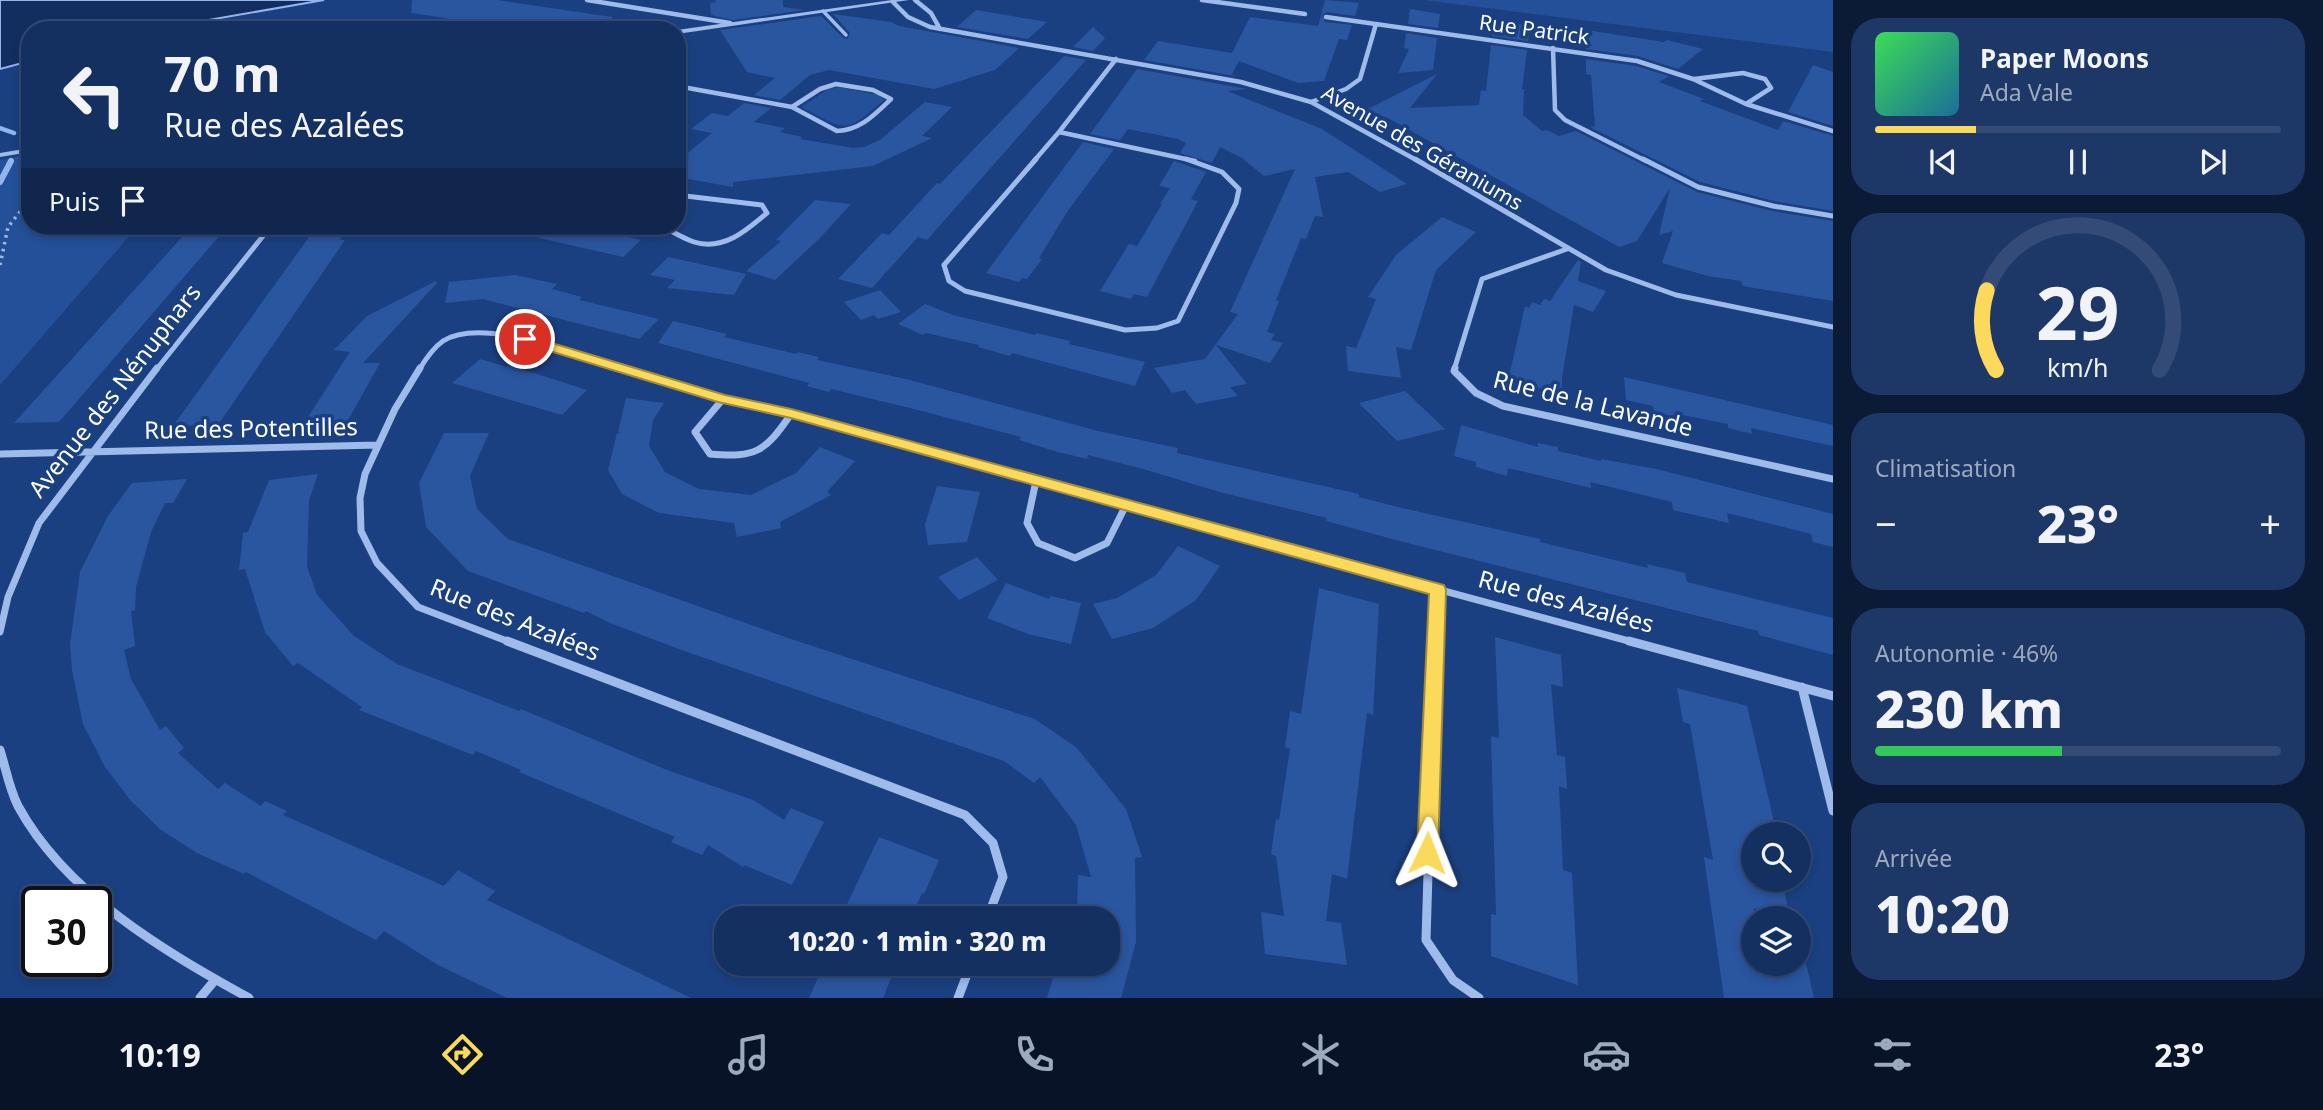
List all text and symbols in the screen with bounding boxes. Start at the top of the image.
street label: Rue Patrick [1477,7,1592,51]
text: 70 m [164,40,281,106]
text: Paper Moons [1980,40,2149,76]
icon: left [49,49,140,140]
text: Ada Vale [1980,76,2073,108]
street label: Avenue des Géraniums [1317,78,1528,216]
text: Rue des Azalées [164,103,405,146]
icon: previous [1924,143,1962,181]
icon: pause [2059,143,2097,181]
icon: next [2194,143,2232,181]
icon: arrive [114,182,152,220]
text: Puis [49,183,100,219]
text: 29 [2036,262,2120,361]
street label: Avenue des Nénuphars [20,277,208,504]
pin [495,309,555,369]
icon: arrive [506,320,544,358]
text: km/h [2047,350,2109,384]
street label: Rue de la Lavande [1490,362,1697,443]
street label: Rue des Potentilles [144,409,358,446]
text: Climatisation [1875,452,2016,484]
text: 23° [2037,487,2119,558]
text: − [1875,497,1897,549]
text: + [2259,497,2281,549]
street label: Rue des Azalées [1475,561,1658,640]
street label: Rue des Azalées [426,570,605,668]
text: Autonomie · 46% [1875,637,2058,669]
text: 230 km [1875,672,2063,743]
position arrow [1390,816,1464,890]
map controls [1741,822,1811,976]
button: search [1741,822,1811,892]
text: Arrivée [1875,842,1952,874]
text: 10:20 [1875,877,2010,948]
speed limit sign: 30 [21,886,112,977]
button: layers [1741,906,1811,976]
text: 10:20 · 1 min · 320 m [787,923,1047,959]
icon: directions [438,1030,487,1079]
icon: music [724,1030,773,1079]
icon: phone [1010,1030,1059,1079]
icon: climate [1296,1030,1345,1079]
icon: car [1582,1030,1631,1079]
icon: filters [1868,1030,1917,1079]
text: 10:19 [119,1033,201,1076]
text: 23° [2154,1033,2204,1076]

